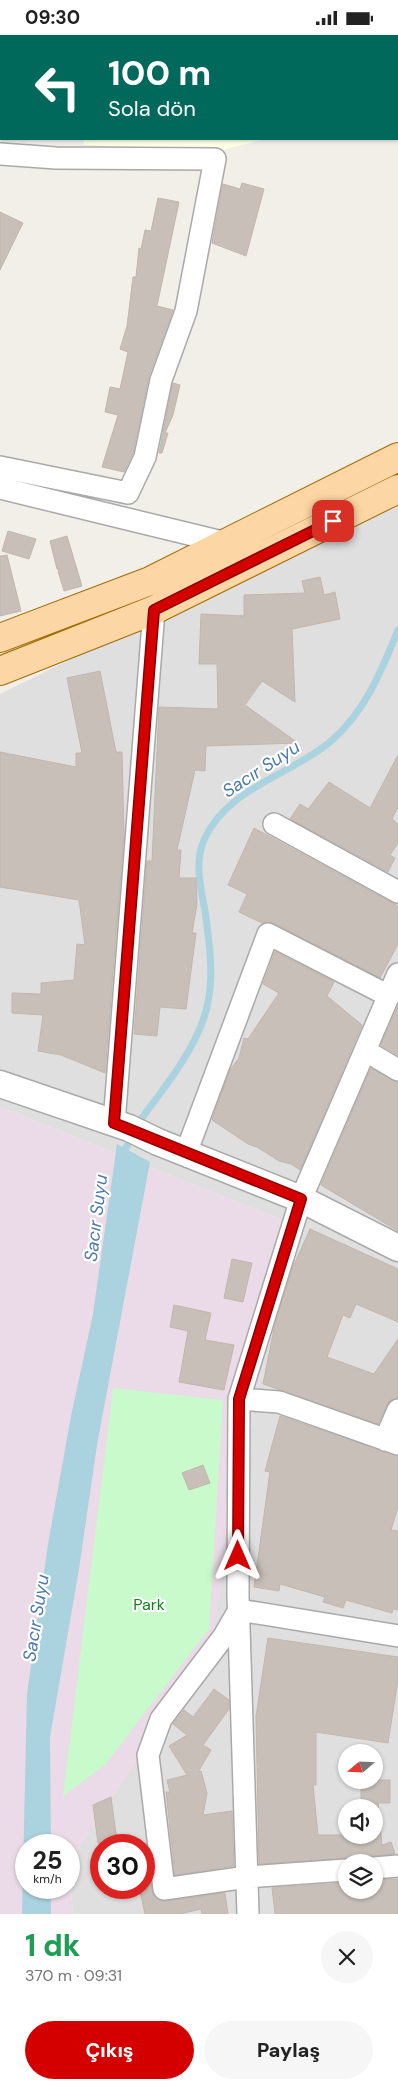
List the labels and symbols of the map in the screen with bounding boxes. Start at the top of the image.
pin [312,500,354,542]
water label: Sacır Suyu [218,735,304,803]
water label: Sacır Suyu [79,1173,113,1263]
position arrow [211,1529,263,1581]
water label: Sacır Suyu [17,1573,55,1663]
park label: Park [133,1594,165,1615]
north arrow [338,1744,382,1789]
speed limit sign: 30 [90,1834,155,1899]

